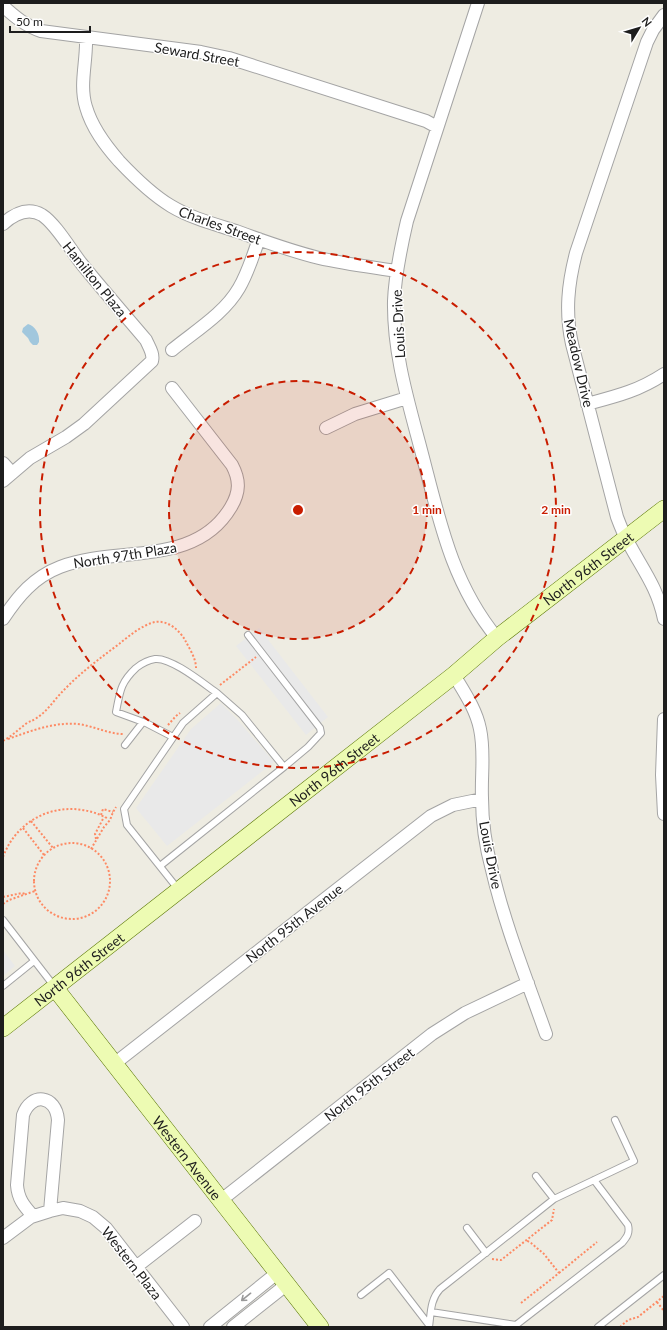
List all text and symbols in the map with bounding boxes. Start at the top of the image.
scale bar [10,8,90,34]
north arrow [619,8,659,48]
text: 50 m [16,14,43,29]
text: N [640,14,655,29]
street label: Seward Street [153,38,241,70]
street label: Charles Street [176,202,264,248]
street label: Hamilton Plaza [59,238,131,320]
street label: Louis Drive [388,289,408,359]
street label: Meadow Drive [561,317,597,409]
text: 1 min [412,502,442,517]
text: 2 min [541,502,571,517]
centre of rings [291,503,305,517]
street label: North 96th Street [539,528,636,608]
street label: North 97th Plaza [72,538,178,572]
street label: North 96th Street [285,729,382,810]
street label: Louis Drive [476,820,506,890]
street label: North 95th Avenue [242,880,346,966]
street label: North 96th Street [30,928,127,1009]
street label: North 95th Street [321,1044,417,1124]
street label: Western Avenue [149,1112,226,1203]
street label: Western Plaza [98,1223,166,1303]
one-way arrow [241,1293,252,1301]

